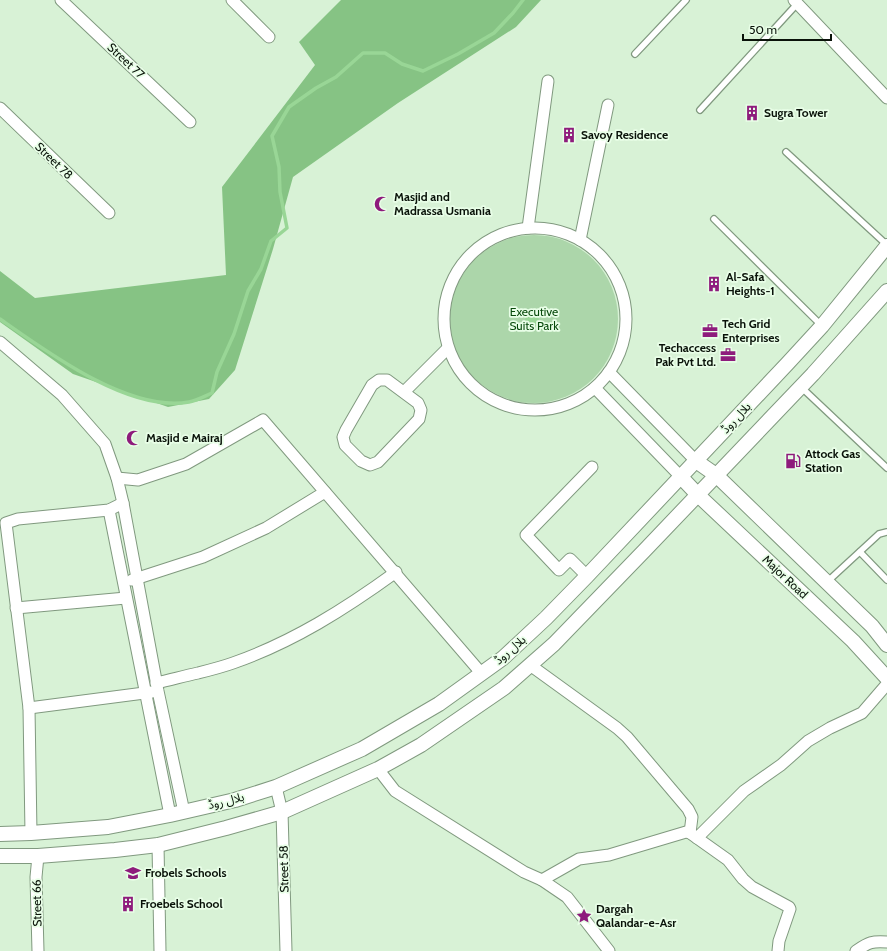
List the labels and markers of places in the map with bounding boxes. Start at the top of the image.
building icon: Sugra Tower [743,104,761,122]
place label: Sugra Tower [764,105,827,120]
building icon: Savoy Residence [560,126,578,144]
place label: Savoy Residence [581,127,668,142]
place label: Masjid and Madrassa Usmania [394,189,491,218]
mosque icon: Masjid and Madrassa Usmania [373,195,391,213]
place label: Al-Safa Heights-1 [726,269,775,298]
building icon: Al-Safa Heights-1 [705,275,723,293]
place label: Tech Grid Enterprises [722,316,780,345]
office icon: Tech Grid Enterprises [701,322,719,340]
place label: Techaccess Pak Pvt Ltd. [655,340,716,369]
office icon: Techaccess Pak Pvt Ltd. [719,346,737,364]
mosque icon: Masjid e Mairaj [125,429,143,447]
place label: Masjid e Mairaj [146,430,223,445]
place label: Attock Gas Station [805,446,860,475]
fuel station icon: Attock Gas Station [784,452,802,470]
school or university icon: Frobels Schools [124,864,142,882]
place label: Frobels Schools [145,865,226,880]
building icon: Froebels School [119,895,137,913]
place label: Froebels School [140,896,223,911]
place label: Dargah Qalandar-e-Asr [596,901,676,930]
place icon: Dargah Qalandar-e-Asr [575,907,593,925]

